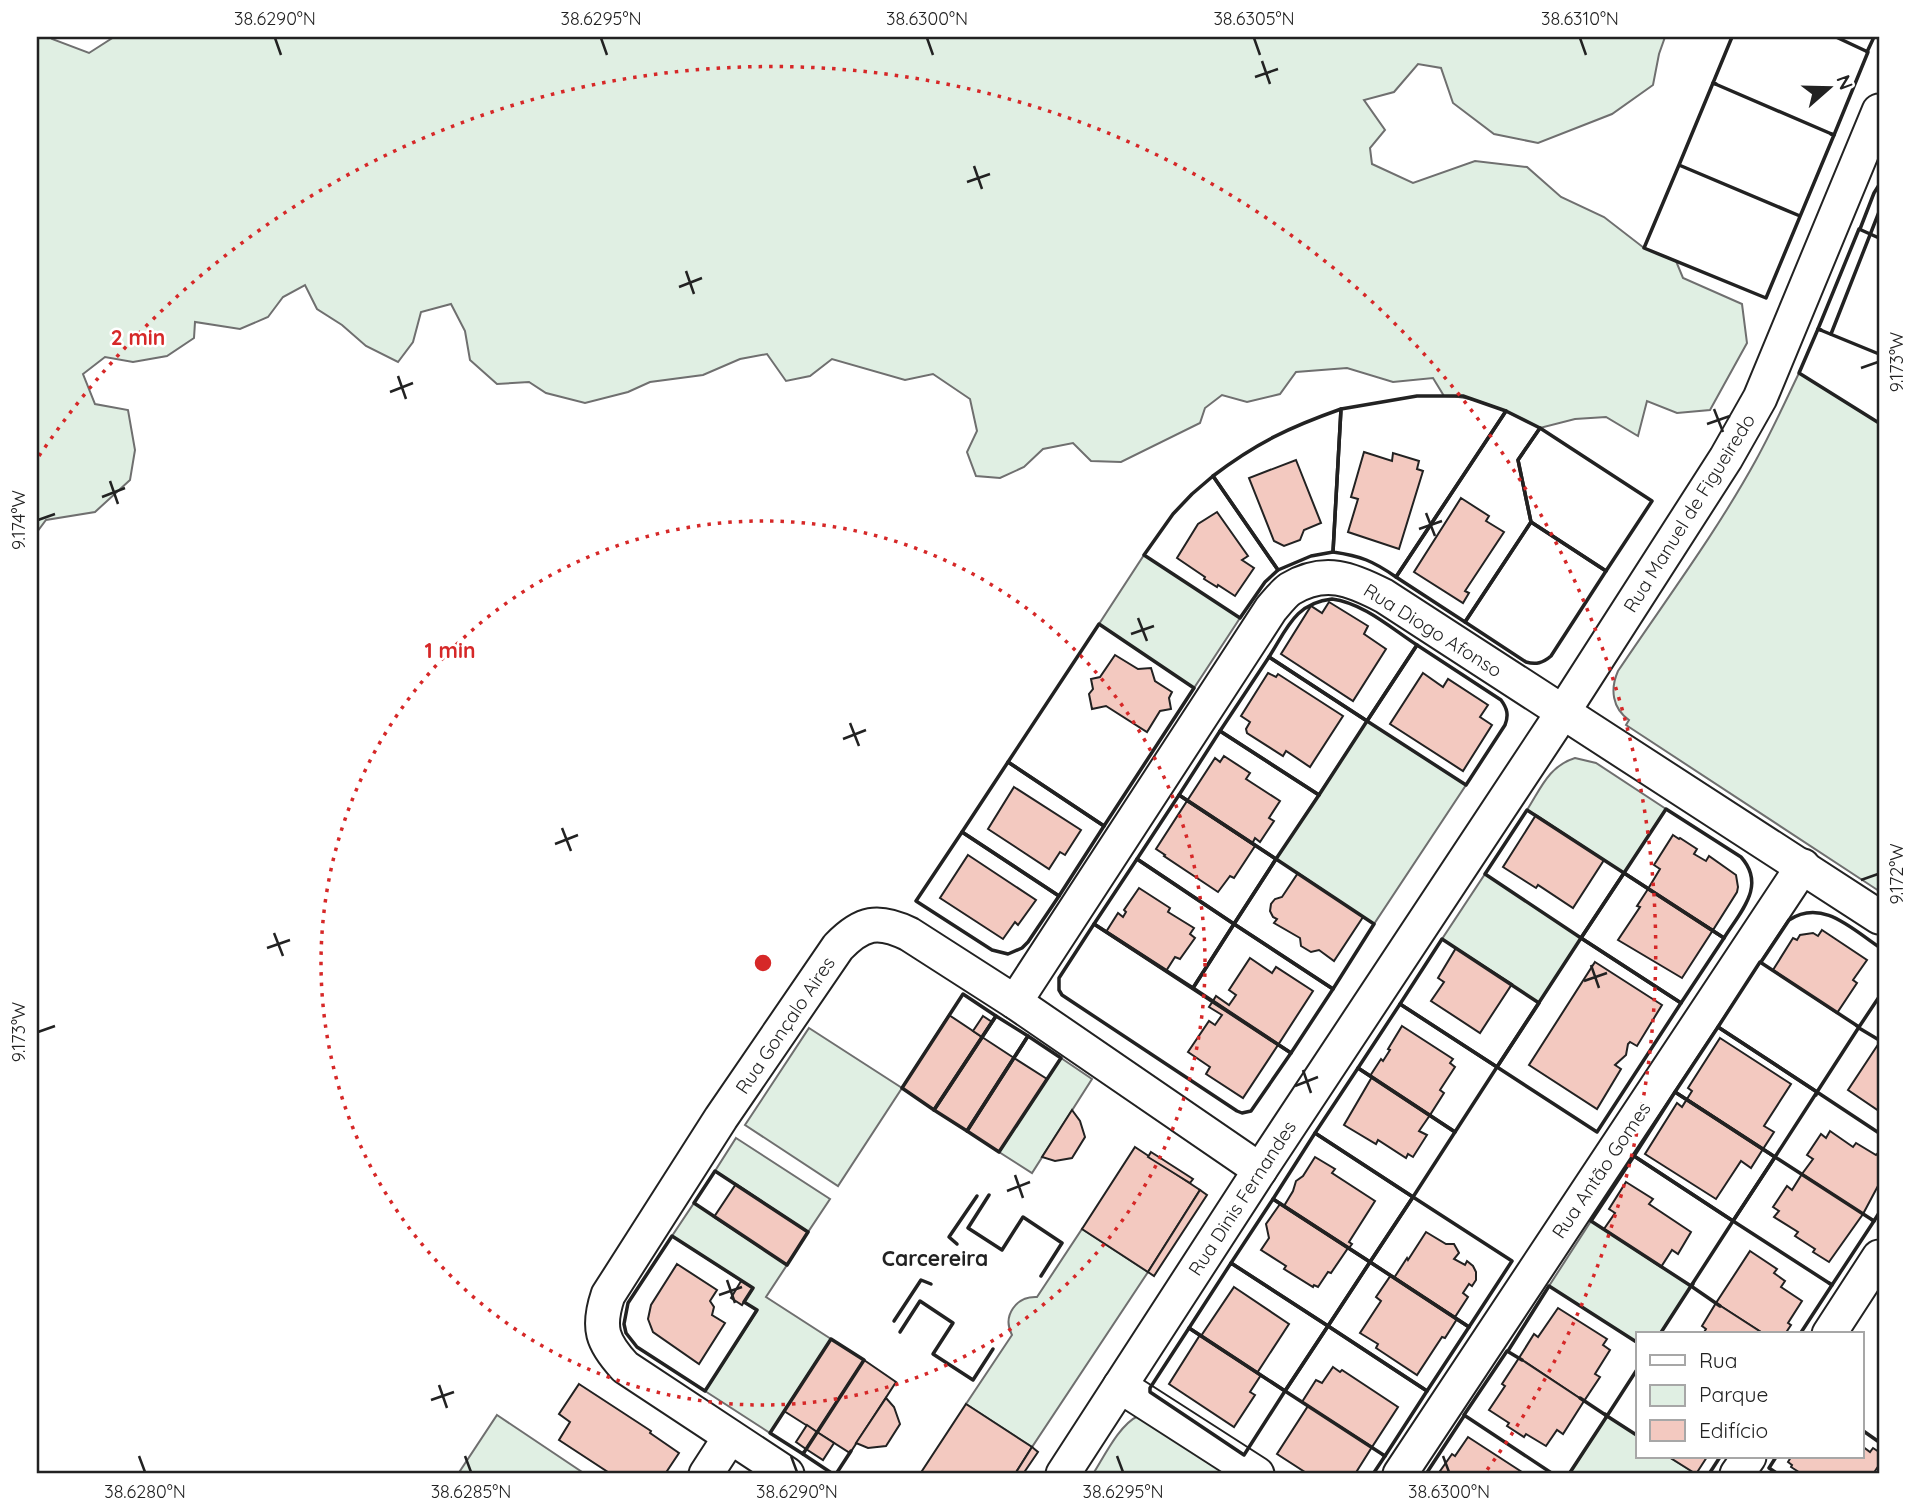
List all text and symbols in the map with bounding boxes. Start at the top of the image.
text: 38.6290°N [234,7,316,30]
text: 38.6295°N [561,7,642,30]
text: 38.6300°N [886,7,968,30]
text: 38.6305°N [1213,7,1295,30]
text: 38.6310°N [1541,7,1619,30]
north arrow [1794,52,1864,122]
text: N [1831,72,1859,93]
text: 2 min [111,324,165,350]
text: 9.173°W [1885,332,1908,392]
street label: Rua Manuel de Figueiredo [1618,409,1760,617]
text: 9.174°W [7,490,30,550]
street label: Rua Diogo Afonso [1359,578,1507,682]
text: 1 min [425,637,475,663]
text: 9.172°W [1885,843,1908,905]
centre of rings [751,951,775,975]
street label: Rua Gonçalo Aires [730,952,840,1098]
text: 9.173°W [7,1002,30,1062]
street label: Rua Antão Gomes [1546,1097,1656,1243]
street label: Rua Dinis Fernandes [1183,1116,1301,1280]
district label: Carcereira [882,1245,988,1271]
legend [1636,1332,1864,1458]
text: Rua [1699,1347,1738,1373]
text: Parque [1699,1381,1768,1407]
text: Edifício [1699,1417,1768,1443]
text: 38.6280°N [104,1480,186,1503]
text: 38.6285°N [431,1480,511,1503]
text: 38.6290°N [756,1480,838,1503]
text: 38.6295°N [1083,1480,1164,1503]
text: 38.6300°N [1408,1480,1490,1503]

